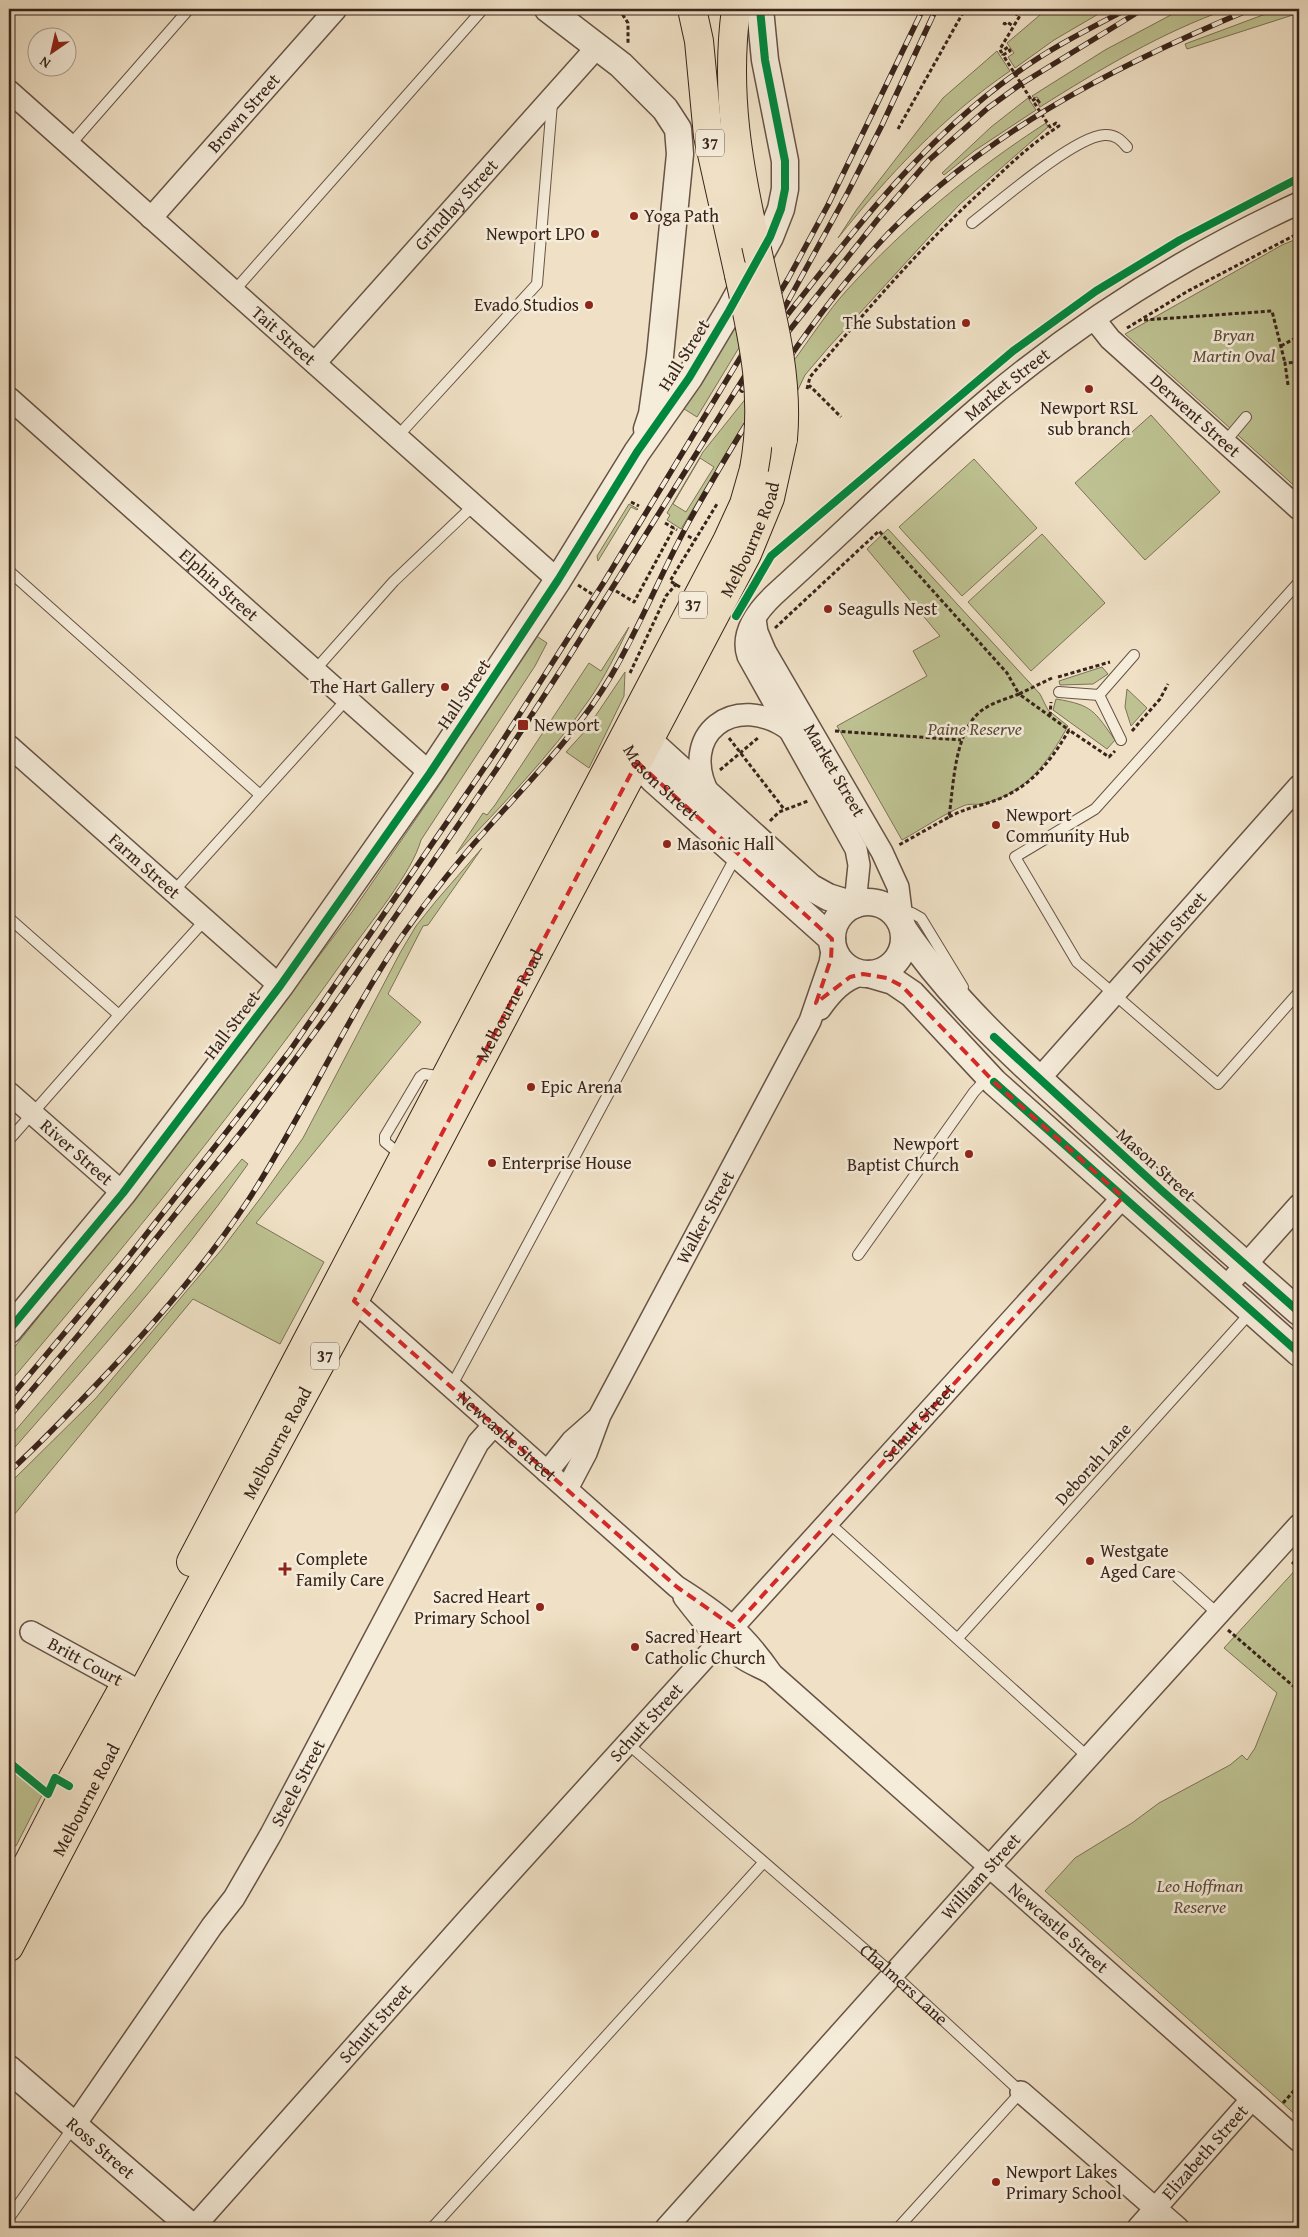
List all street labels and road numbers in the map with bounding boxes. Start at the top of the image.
street label: Brown Street [201,66,287,159]
road number: 37 [696,130,724,156]
street label: Grindlay Street [407,152,505,256]
street label: Tait Street [246,299,323,372]
street label: Hall Street [651,313,717,396]
street label: Market Street [958,340,1056,427]
street label: Derwent Street [1144,367,1247,464]
street label: Melbourne Road [712,479,786,602]
street label: Elphin Street [173,542,265,628]
road number: 37 [679,592,707,618]
street label: Hall Street [430,652,498,734]
street label: Market Street [797,719,873,822]
street label: Mason Street [616,739,706,828]
street label: Farm Street [103,826,187,905]
street label: Durkin Street [1125,884,1213,979]
street label: Melbourne Road [468,944,550,1067]
street label: Hall Street [197,984,267,1065]
street label: River Street [34,1112,120,1192]
street label: Mason Street [1110,1121,1203,1208]
street label: Walker Street [669,1165,741,1269]
road number: 37 [311,1342,339,1370]
street label: Schutt Street [875,1376,962,1468]
street label: Melbourne Road [235,1381,318,1504]
street label: Newcastle Street [451,1384,564,1488]
street label: Deborah Lane [1048,1416,1137,1511]
street label: Britt Court [43,1630,129,1693]
street label: Schutt Street [603,1676,689,1768]
street label: Steele Street [263,1734,332,1831]
street label: Melbourne Road [45,1738,127,1861]
street label: William Street [934,1826,1027,1925]
street label: Newcastle Street [1003,1876,1115,1980]
street label: Chalmers Lane [854,1937,954,2031]
street label: Schutt Street [332,1977,418,2069]
street label: Elizabeth Street [1155,2098,1255,2206]
street label: Ross Street [60,2110,142,2186]

